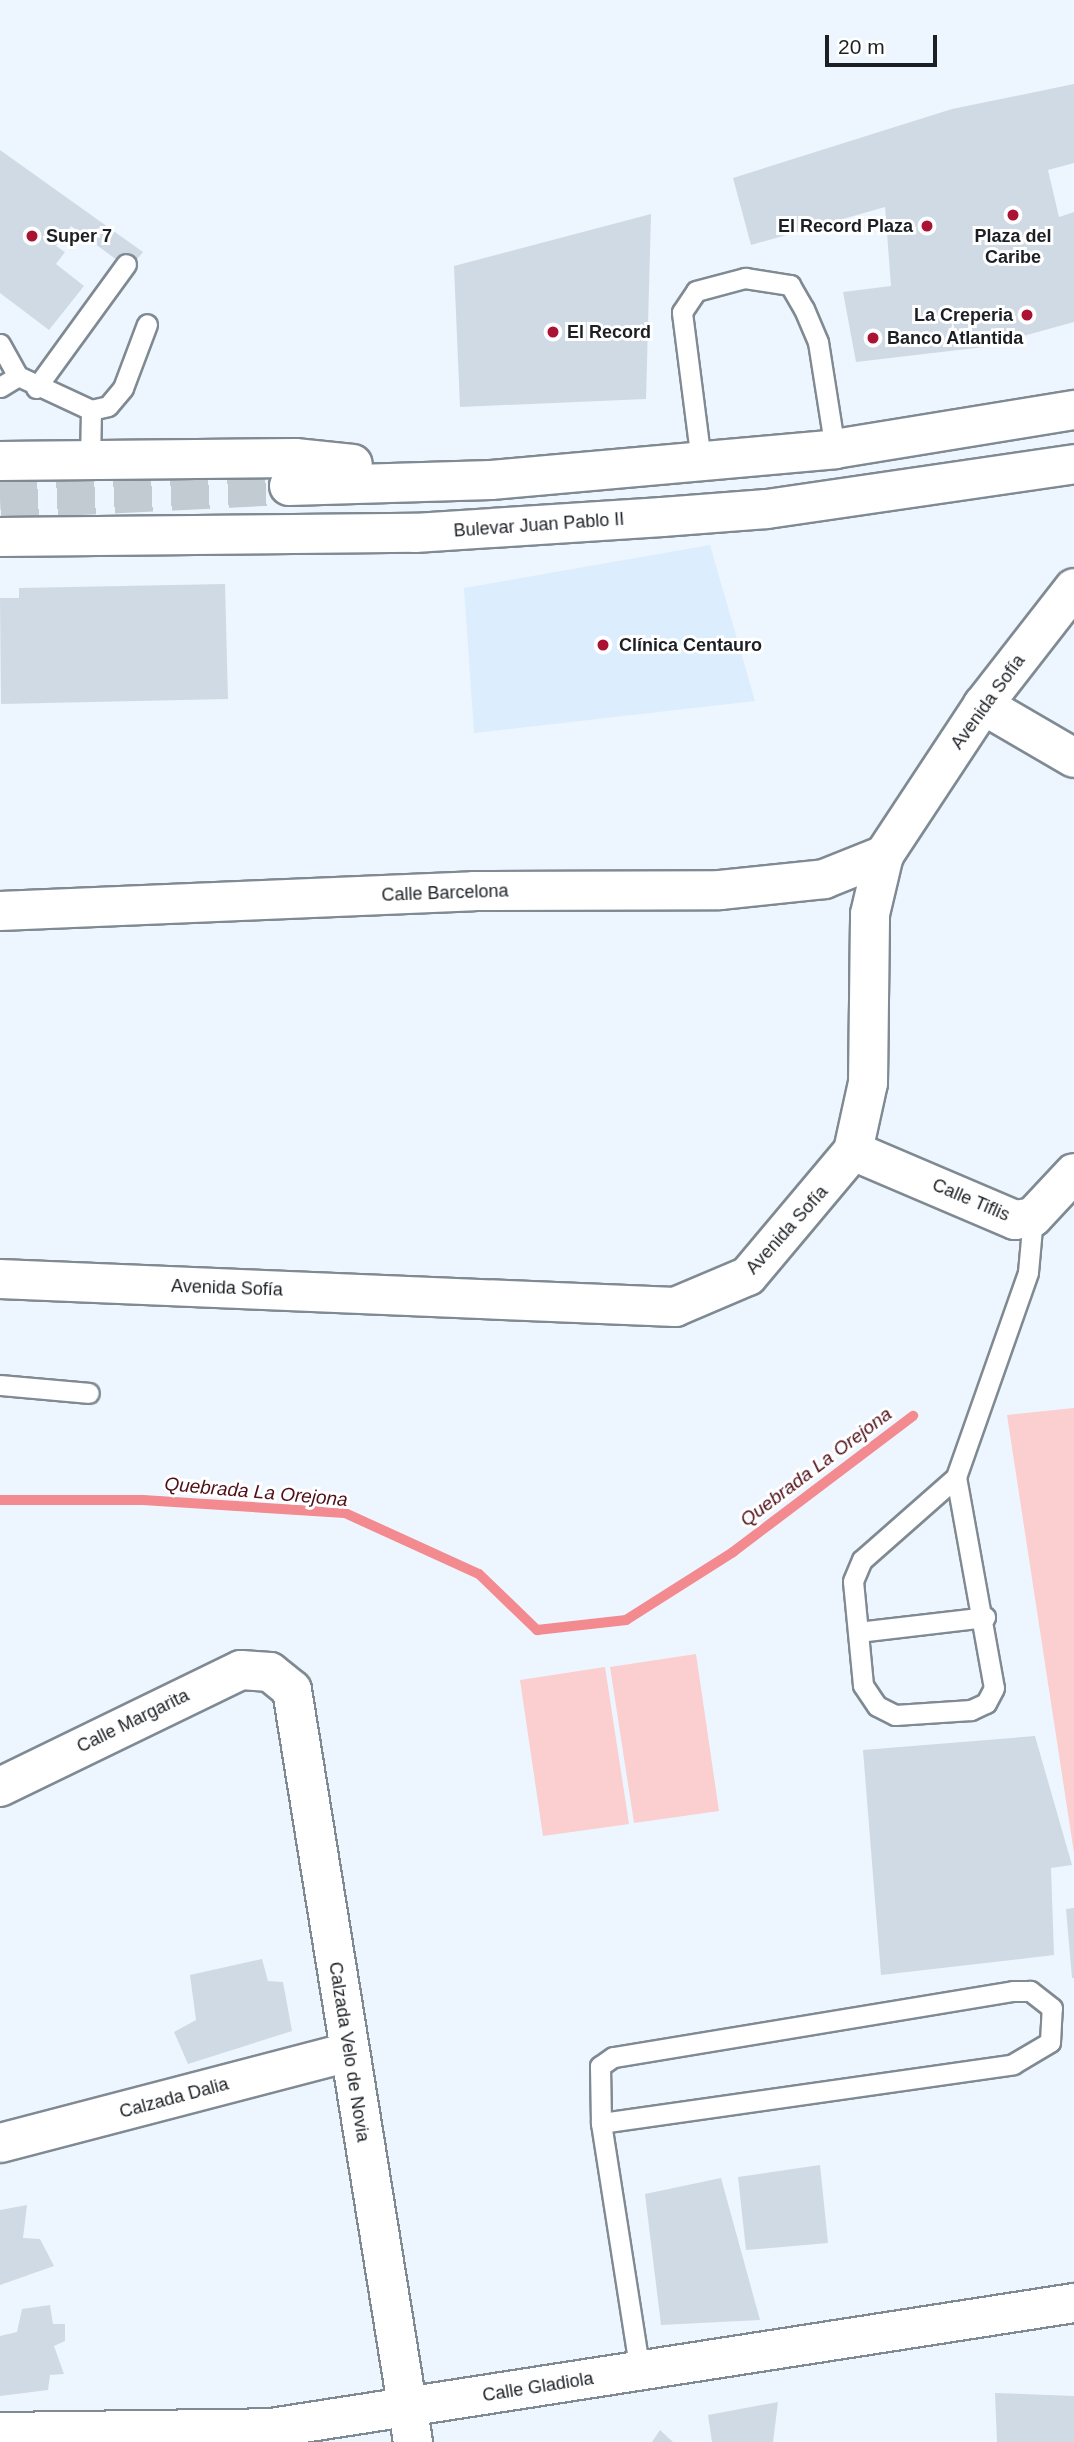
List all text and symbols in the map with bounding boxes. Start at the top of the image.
scale bar [829,21,941,65]
text: 20 m [838,35,885,58]
marker: Plaza del Caribe [1005,207,1021,223]
place label: El Record Plaza [778,215,913,237]
marker: El Record Plaza [919,218,935,234]
place label: Super 7 [46,225,112,247]
place label: Plaza del Caribe [974,226,1052,268]
marker: Super 7 [24,228,40,244]
place label: La Creperia [914,304,1013,326]
marker: La Creperia [1019,307,1035,323]
place label: El Record [567,321,651,343]
marker: El Record [545,324,561,340]
place label: Banco Atlantida [887,327,1024,349]
marker: Banco Atlantida [865,330,881,346]
street label: Bulevar Juan Pablo II [453,508,625,542]
place label: Clínica Centauro [619,634,762,656]
marker: Clínica Centauro [593,635,613,655]
street label: Avenida Sofía [946,650,1030,754]
street label: Calle Barcelona [381,880,509,906]
street label: Calle Tiflis [929,1174,1013,1226]
street label: Avenida Sofía [742,1181,832,1279]
street label: Avenida Sofía [171,1275,283,1301]
water label: Quebrada La Orejona [736,1403,896,1531]
water label: Quebrada La Orejona [163,1473,349,1511]
street label: Calle Margarita [73,1685,193,1757]
street label: Calzada Velo de Novia [324,1960,374,2144]
street label: Calzada Dalia [117,2073,231,2123]
street label: Calle Gladiola [481,2368,595,2406]

